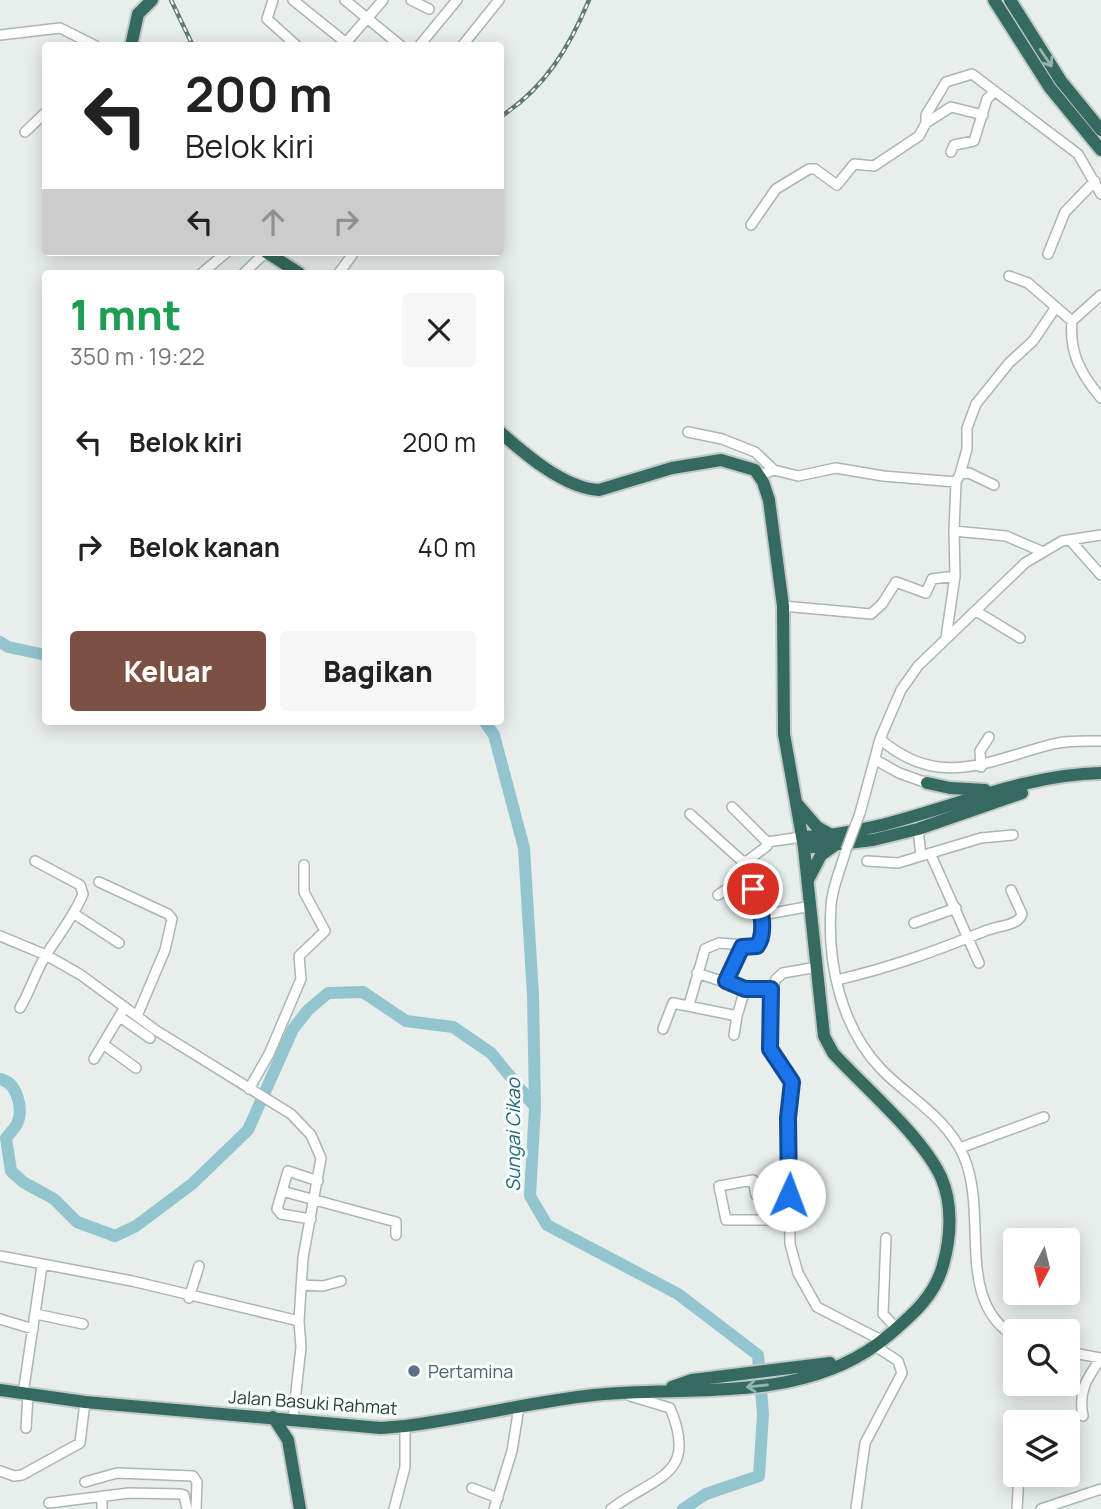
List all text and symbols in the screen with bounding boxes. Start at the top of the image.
one-way arrow [1038,48,1053,67]
text: 200 m [185,60,333,127]
icon: left [70,70,161,161]
text: Belok kiri [185,124,314,168]
icon: left [181,203,219,241]
icon: ahead [254,203,292,241]
icon: right [327,203,365,241]
text: 1 mnt [70,285,181,343]
button: close [402,293,476,367]
text: 350 m · 19:22 [70,340,205,372]
icon: left [70,423,108,461]
text: Belok kiri [129,424,243,460]
text: 200 m [402,424,476,460]
icon: right [70,528,108,566]
text: Belok kanan [129,529,280,565]
text: 40 m [418,529,476,565]
button: Keluar [70,631,266,711]
button: Bagikan [280,631,476,711]
pin [723,859,783,919]
icon: arrive [734,870,772,908]
water label: Sungai Cikao [500,1076,526,1192]
position arrow [752,1158,826,1232]
north arrow [1003,1228,1080,1306]
map controls [1003,1228,1080,1487]
button: search [1003,1319,1080,1396]
place label: Pertamina [428,1359,513,1383]
marker: Pertamina [406,1363,422,1379]
one-way arrow [746,1380,769,1393]
street label: Jalan Basuki Rahmat [228,1384,398,1420]
button: layers [1003,1410,1080,1487]

